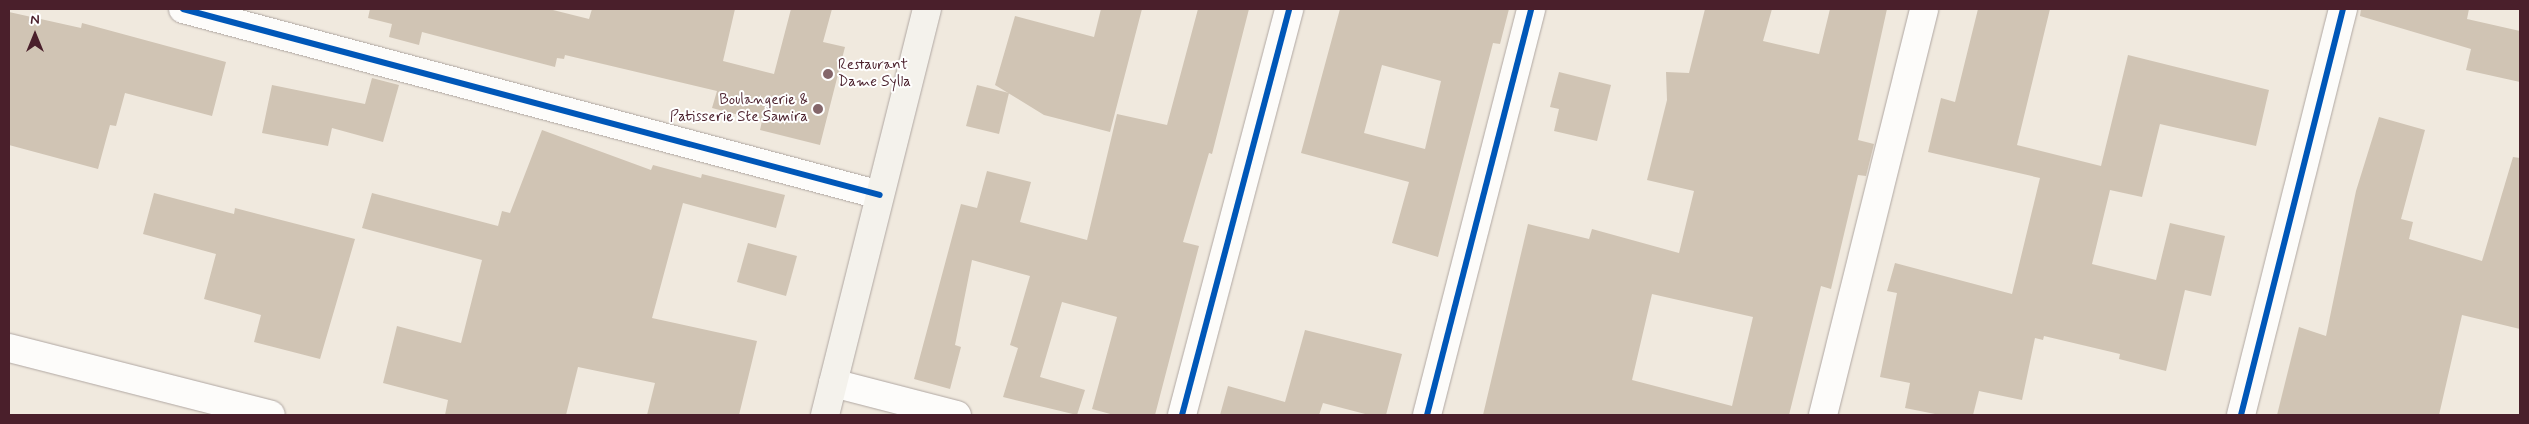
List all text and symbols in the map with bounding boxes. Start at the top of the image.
north arrow [10,10,60,60]
text: N [30,11,40,29]
place label: Restaurant Dame Sylla [838,56,912,91]
marker: Restaurant Dame Sylla [822,68,834,80]
place label: Boulangerie & Patisserie Ste Samira [665,91,808,126]
marker: Boulangerie & Patisserie Ste Samira [812,103,824,115]

